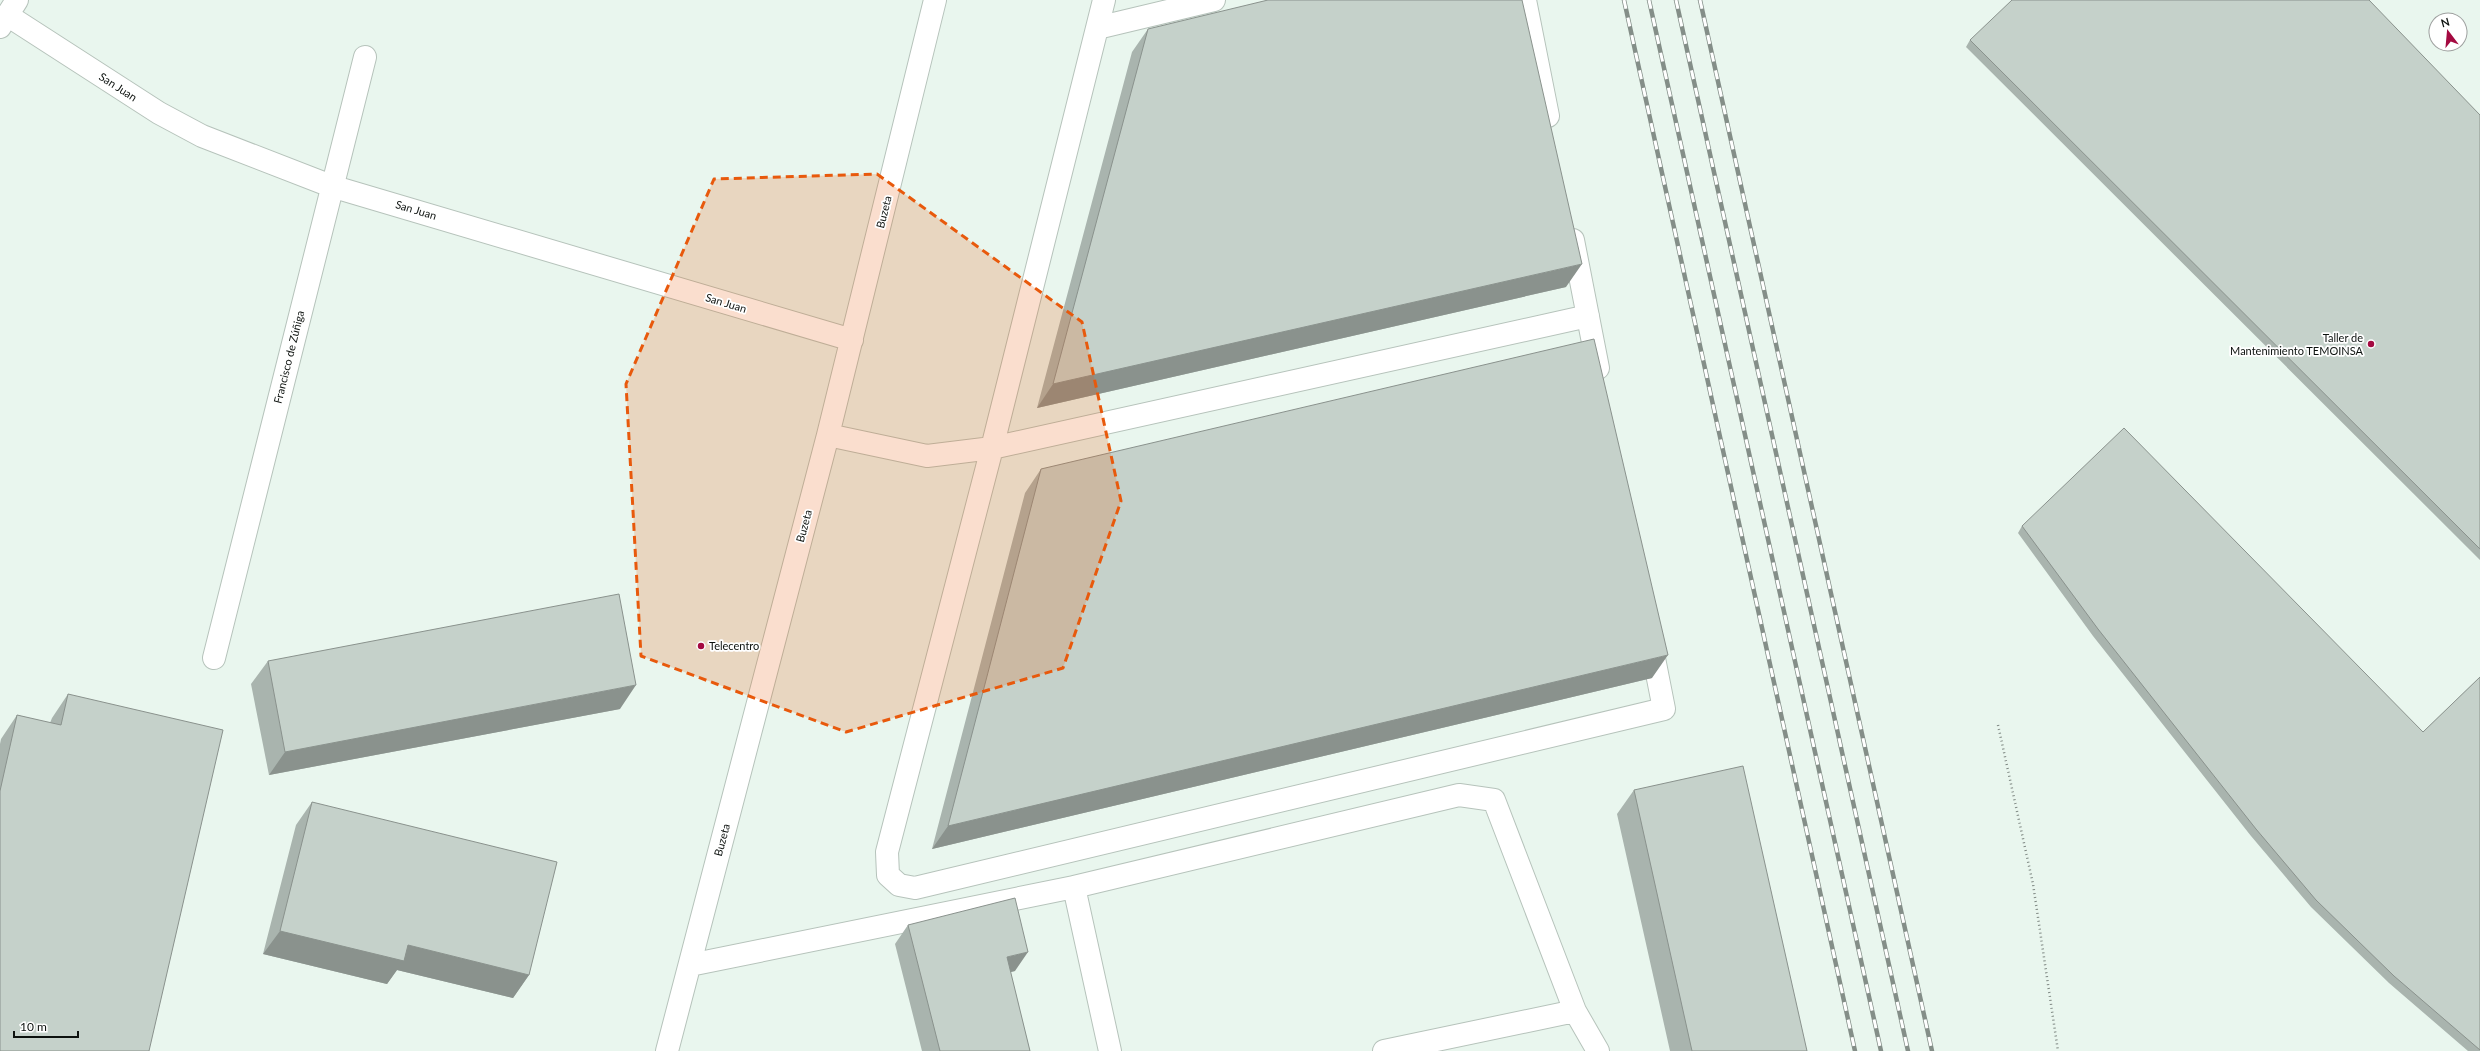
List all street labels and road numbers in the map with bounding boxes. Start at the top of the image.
street label: San Juan [97,70,140,104]
street label: Buzeta [873,194,894,230]
street label: San Juan [394,197,438,222]
street label: San Juan [704,290,748,315]
street label: Francisco de Zúñiga [271,309,306,405]
street label: Buzeta [793,508,814,544]
street label: Buzeta [711,822,732,858]

